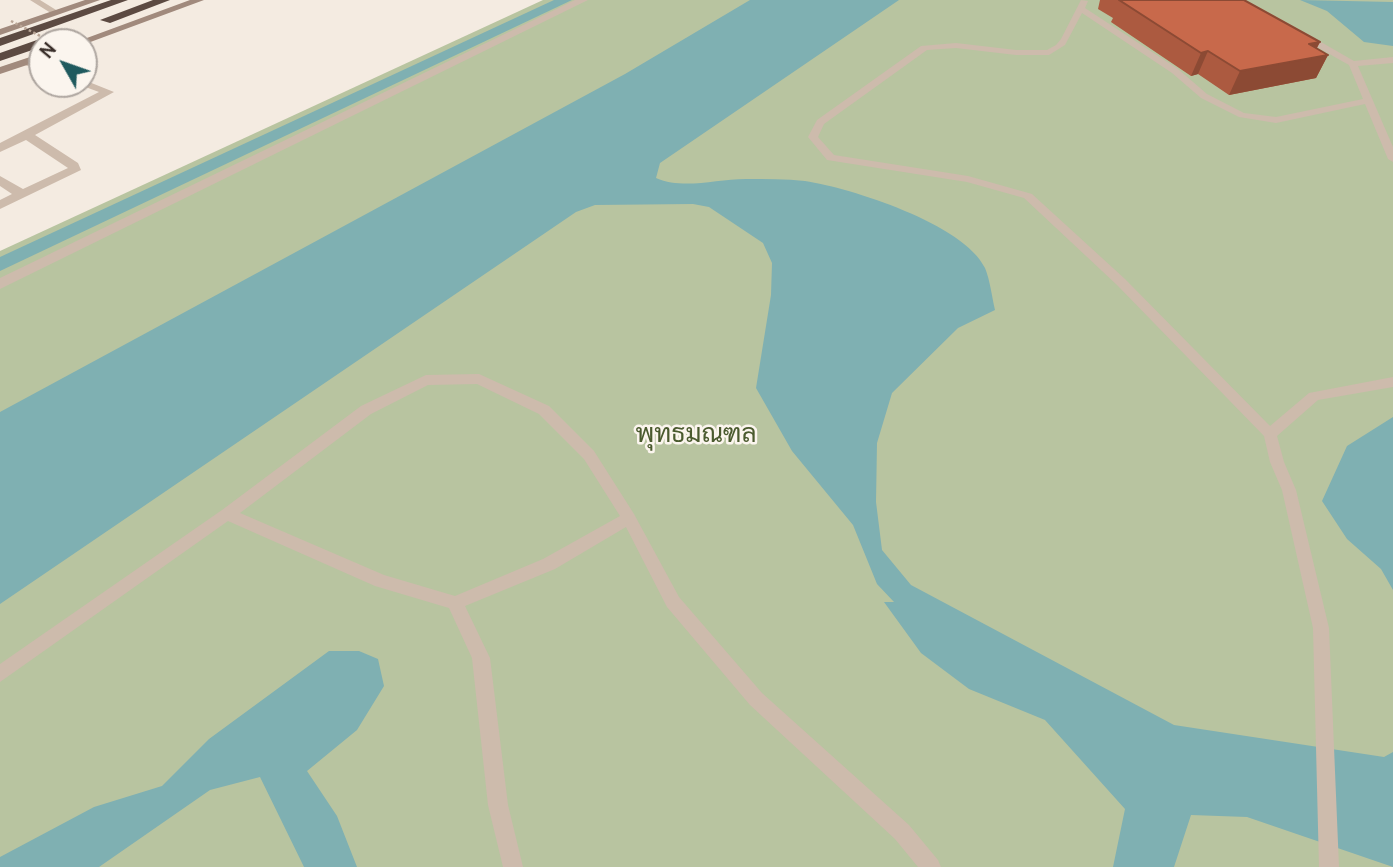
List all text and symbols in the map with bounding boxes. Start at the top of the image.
north arrow [28,28,98,98]
text: N [35,38,61,63]
park label: พุทธมณฑล [636,418,756,450]

